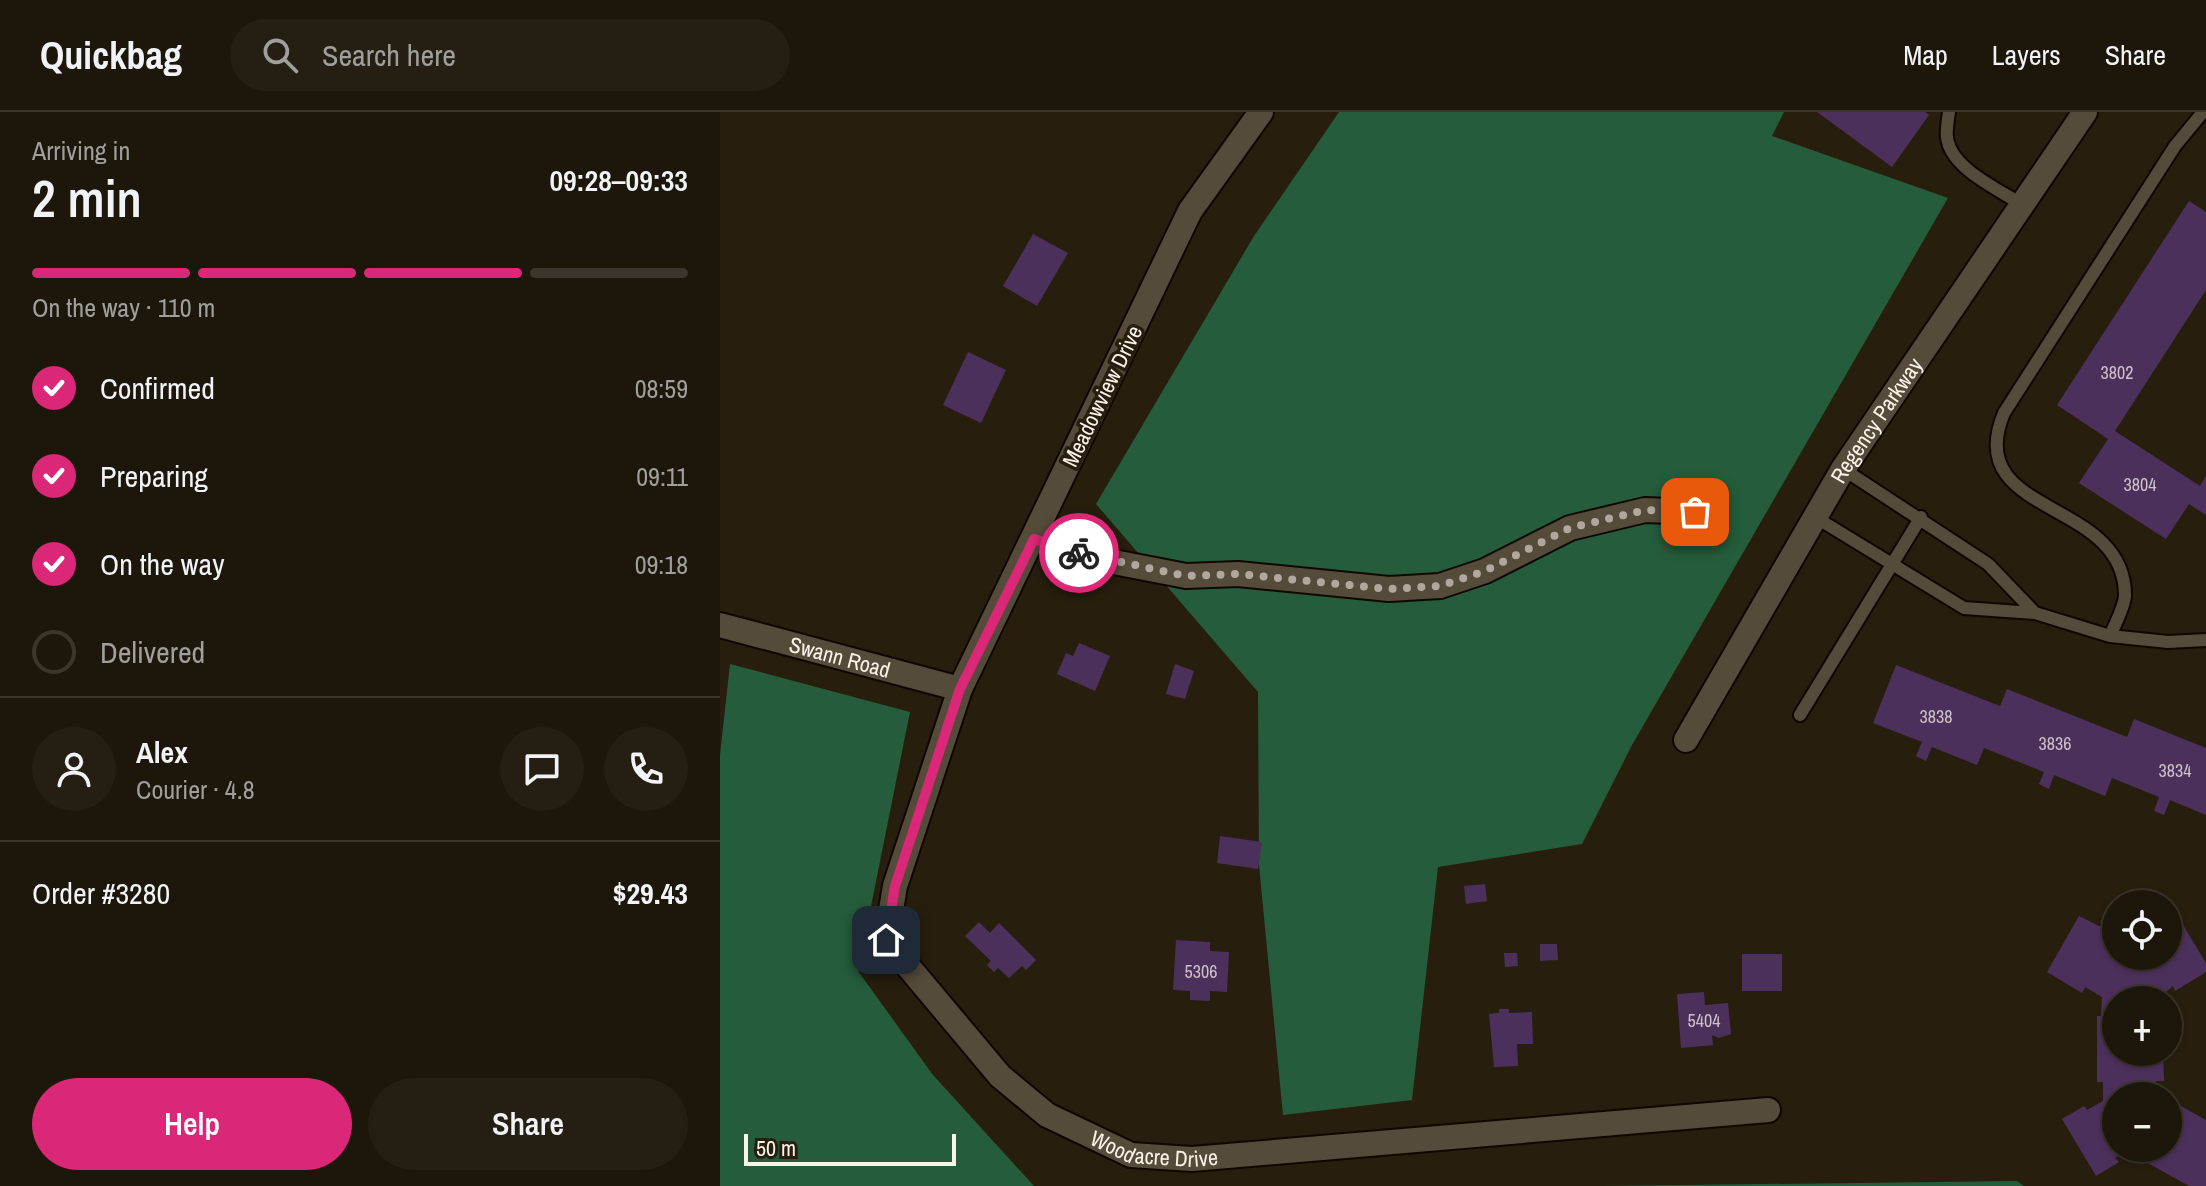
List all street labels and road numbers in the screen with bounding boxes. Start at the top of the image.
street label: Meadowview Drive [1055,320,1149,472]
street label: Regency Parkway [1823,352,1929,489]
street label: Swann Road [786,629,894,685]
street label: Woodacre Drive [1086,1123,1219,1174]

